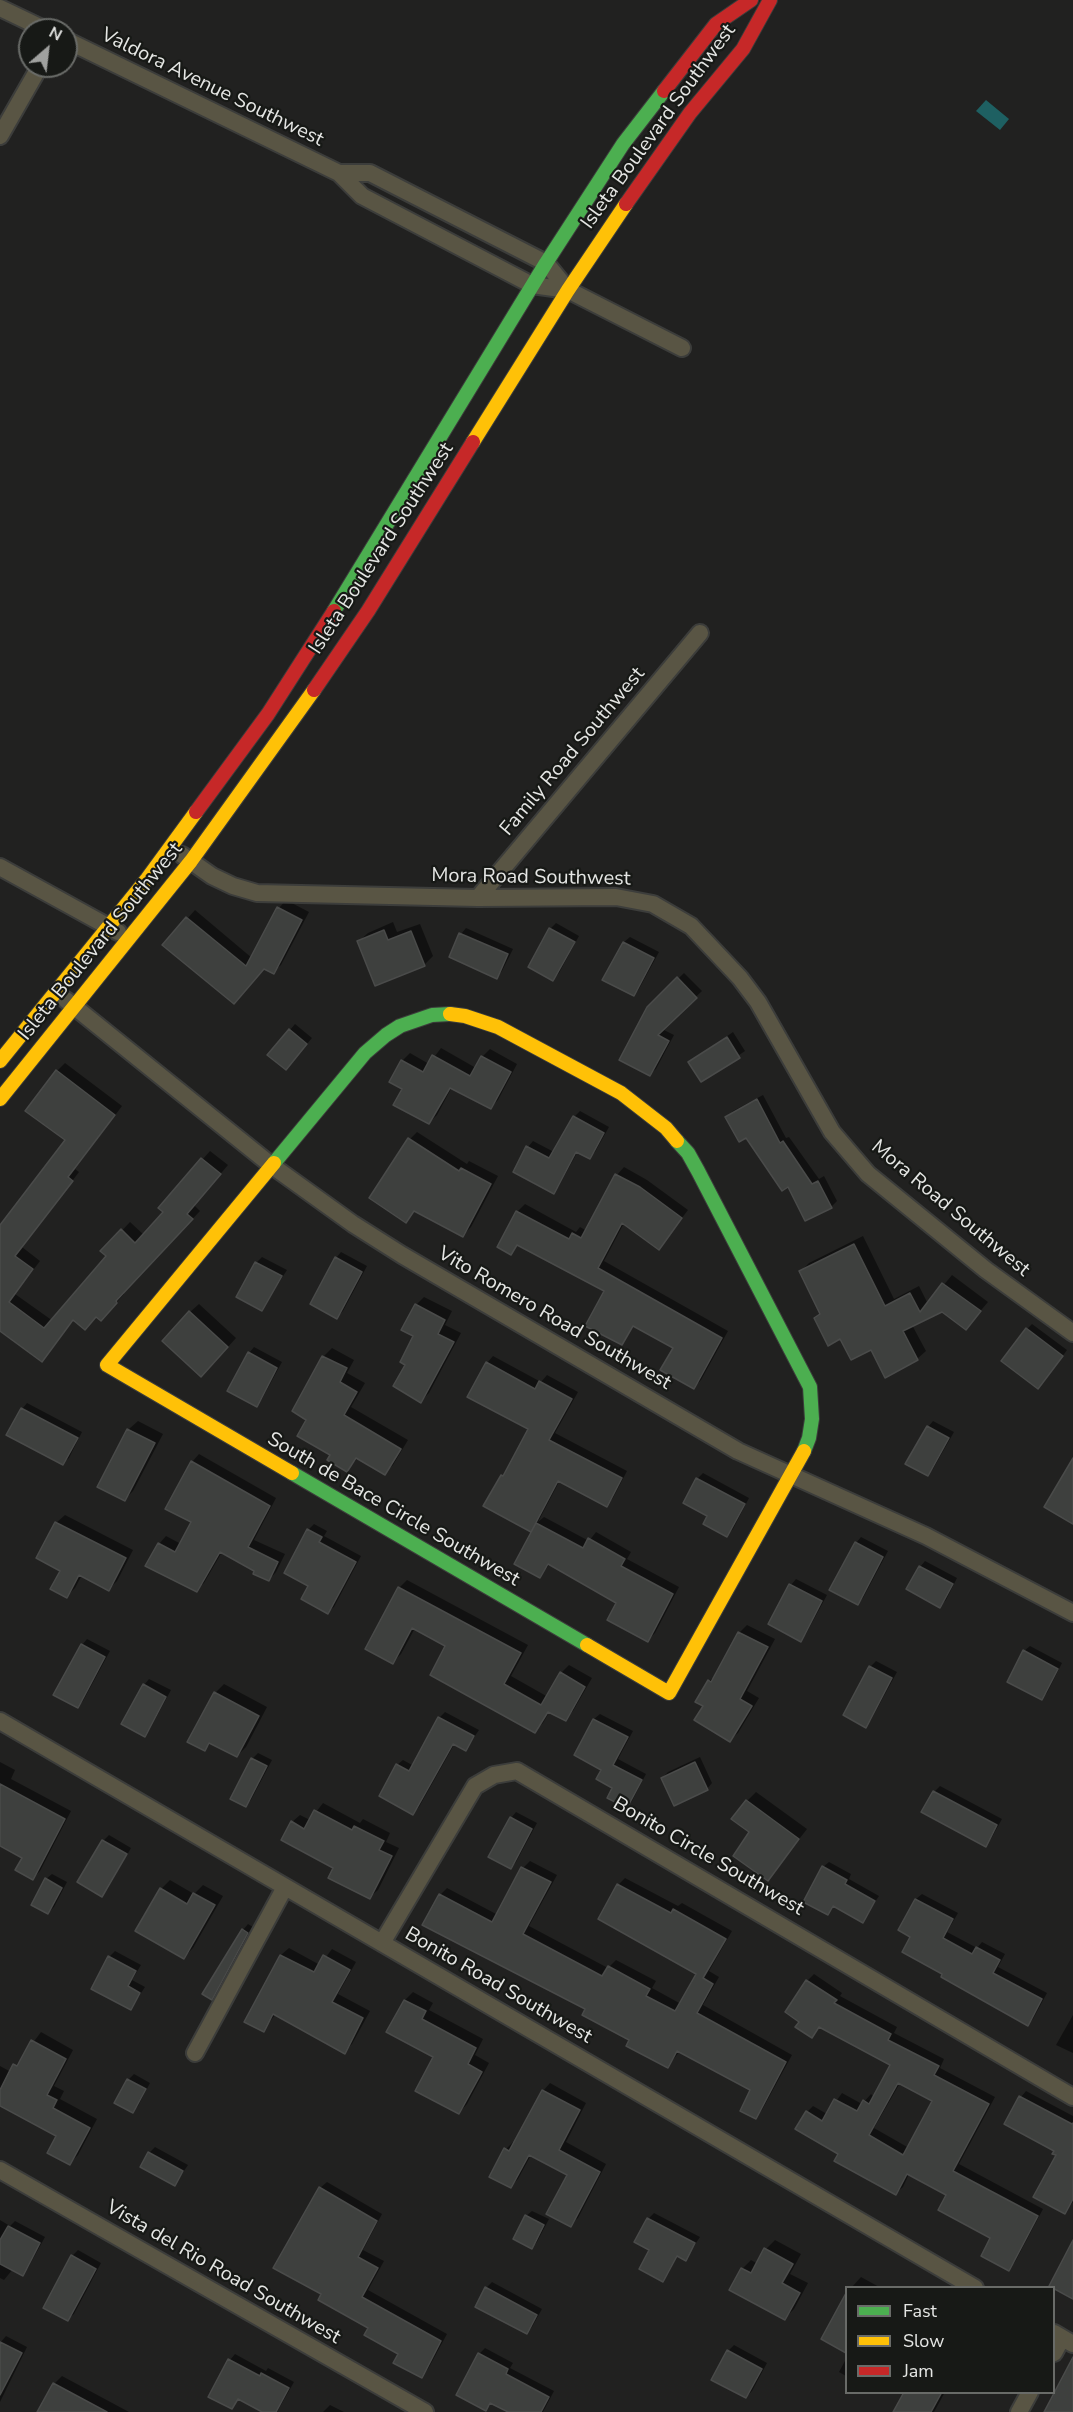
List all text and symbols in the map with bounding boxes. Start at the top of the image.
north arrow [18,18,78,78]
street label: Isleta Boulevard Southwest [577,20,741,234]
text: N [45,21,66,46]
street label: Valdora Avenue Southwest [97,24,327,152]
street label: Isleta Boulevard Southwest [305,439,459,659]
street label: Family Road Southwest [496,663,650,841]
street label: Isleta Boulevard Southwest [14,838,188,1046]
street label: Mora Road Southwest [431,864,631,892]
street label: Mora Road Southwest [866,1136,1034,1282]
street label: Vito Romero Road Southwest [433,1242,675,1396]
street label: South de Bace Circle Southwest [263,1428,523,1592]
street label: Bonito Circle Southwest [608,1792,808,1922]
street label: Bonito Road Southwest [400,1923,596,2049]
street label: Vista del Rio Road Southwest [102,2196,344,2350]
legend [845,2286,1055,2394]
text: Fast [903,2299,937,2323]
text: Slow [903,2329,944,2353]
text: Jam [903,2359,934,2383]

